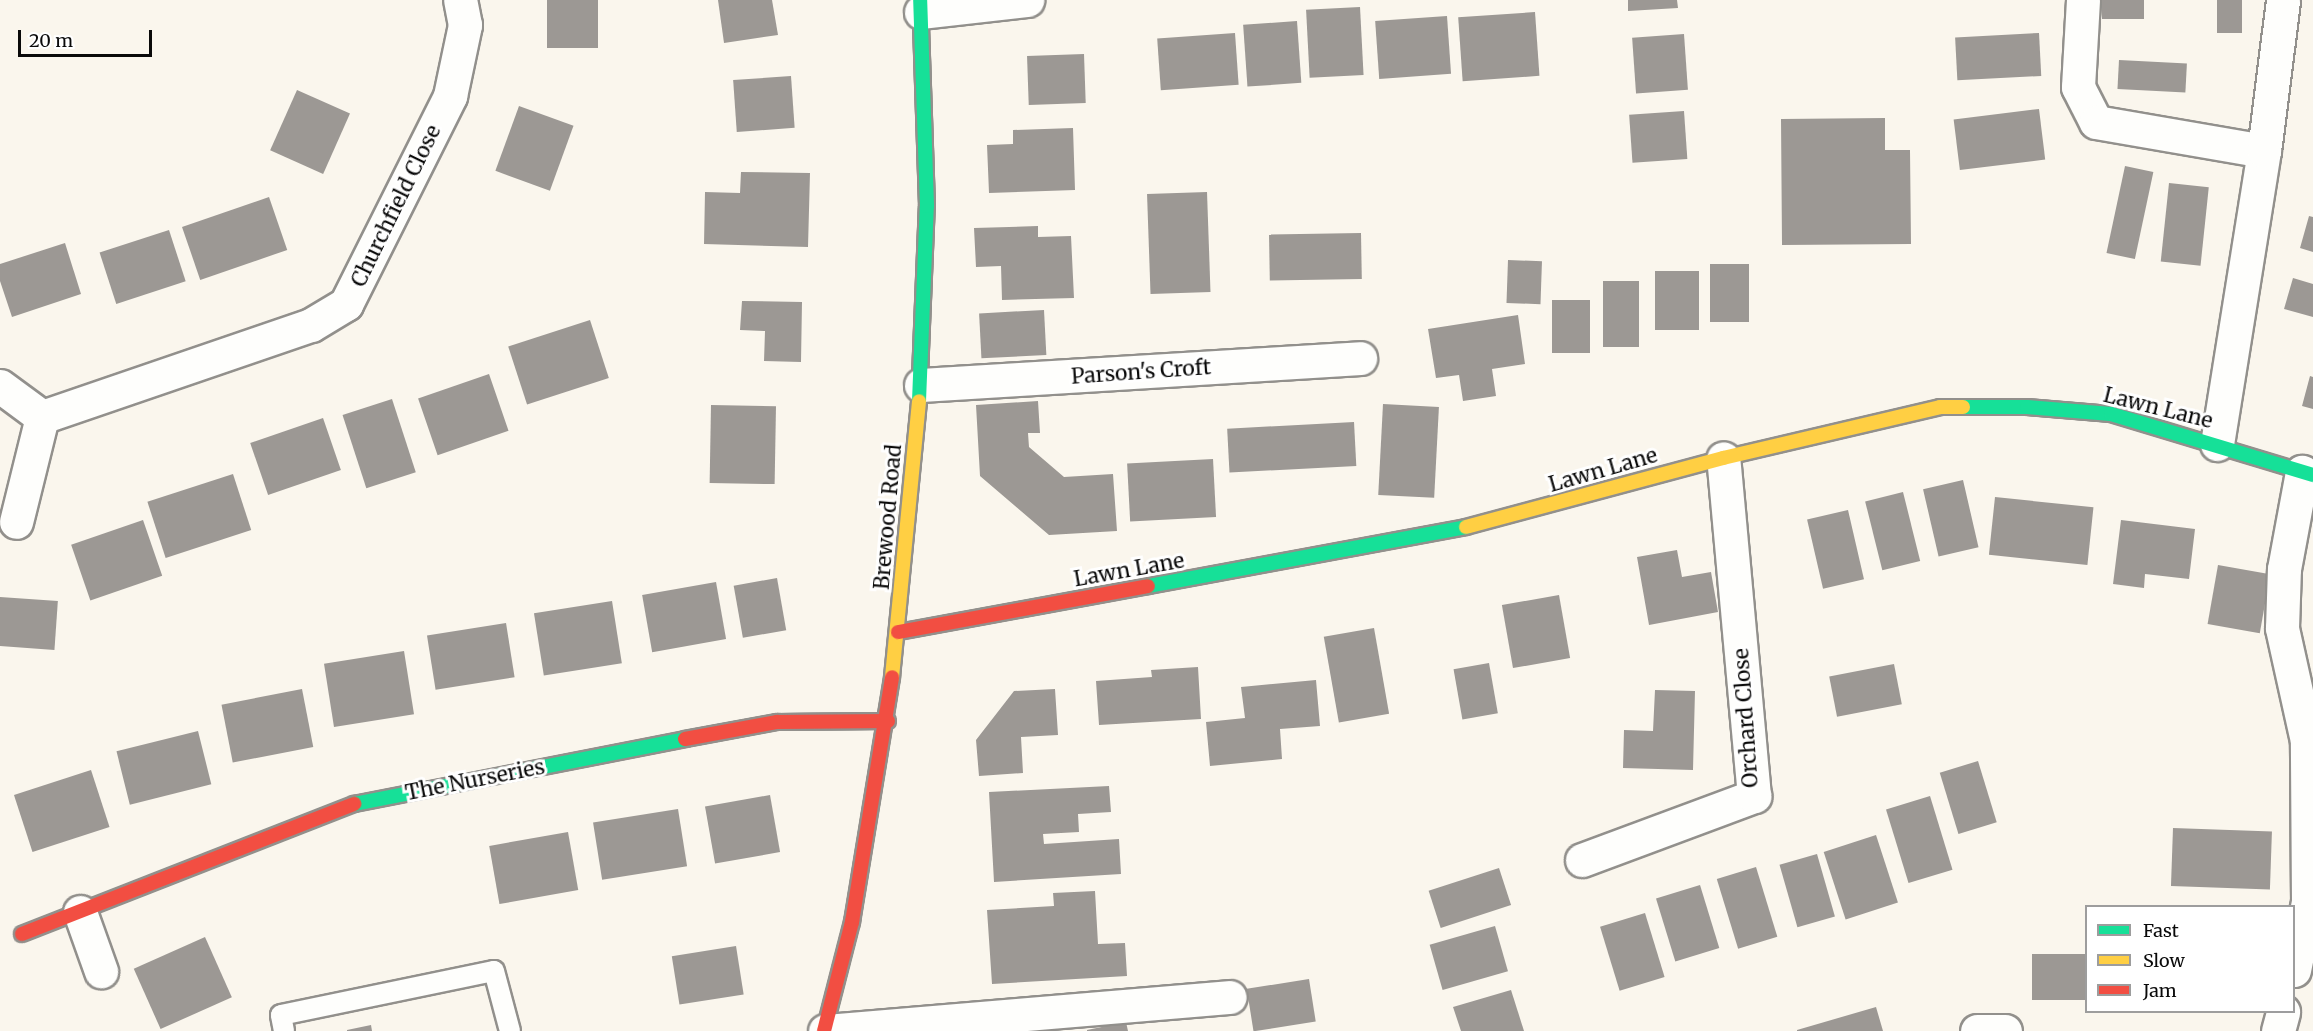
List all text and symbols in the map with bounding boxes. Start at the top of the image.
scale bar [21,18,154,56]
text: 20 m [29,29,73,52]
street label: Churchfield Close [346,121,446,291]
street label: Parson's Croft [1070,355,1212,389]
street label: Lawn Lane [2101,382,2215,434]
street label: Brewood Road [869,443,907,591]
street label: Lawn Lane [1546,443,1660,497]
street label: Lawn Lane [1072,548,1186,592]
street label: Orchard Close [1729,647,1763,789]
street label: The Nurseries [403,754,547,806]
legend [2085,905,2295,1013]
text: Fast [2143,919,2179,942]
text: Slow [2143,949,2185,972]
text: Jam [2143,979,2177,1002]

